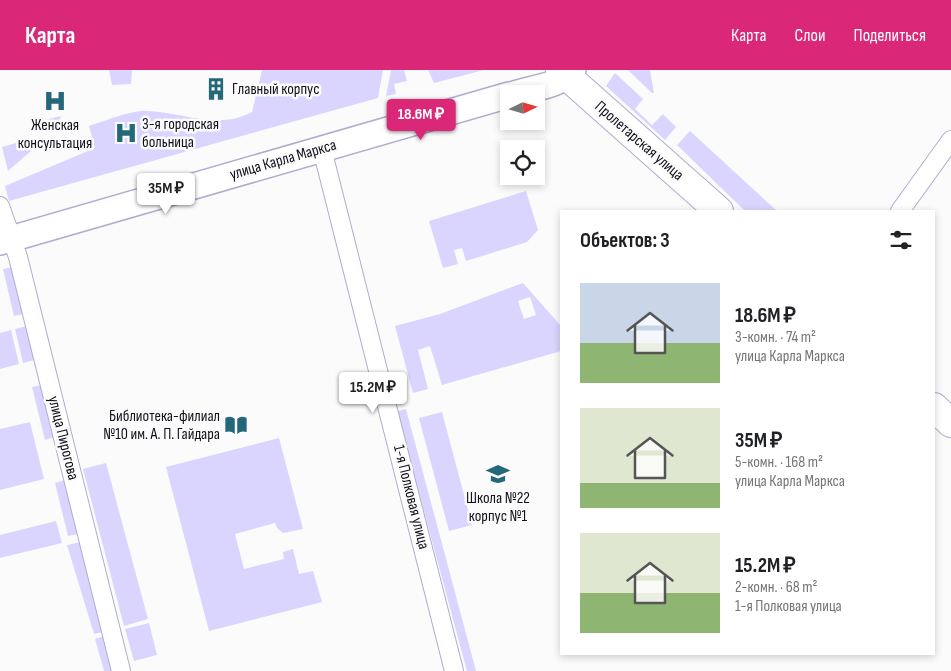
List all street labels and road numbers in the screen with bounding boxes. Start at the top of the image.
street label: Пролетарская улица [591,97,687,185]
street label: улица Карла Маркса [228,136,338,184]
street label: улица Пирогова [43,394,83,482]
street label: 1-я Полковая улица [389,443,433,551]

